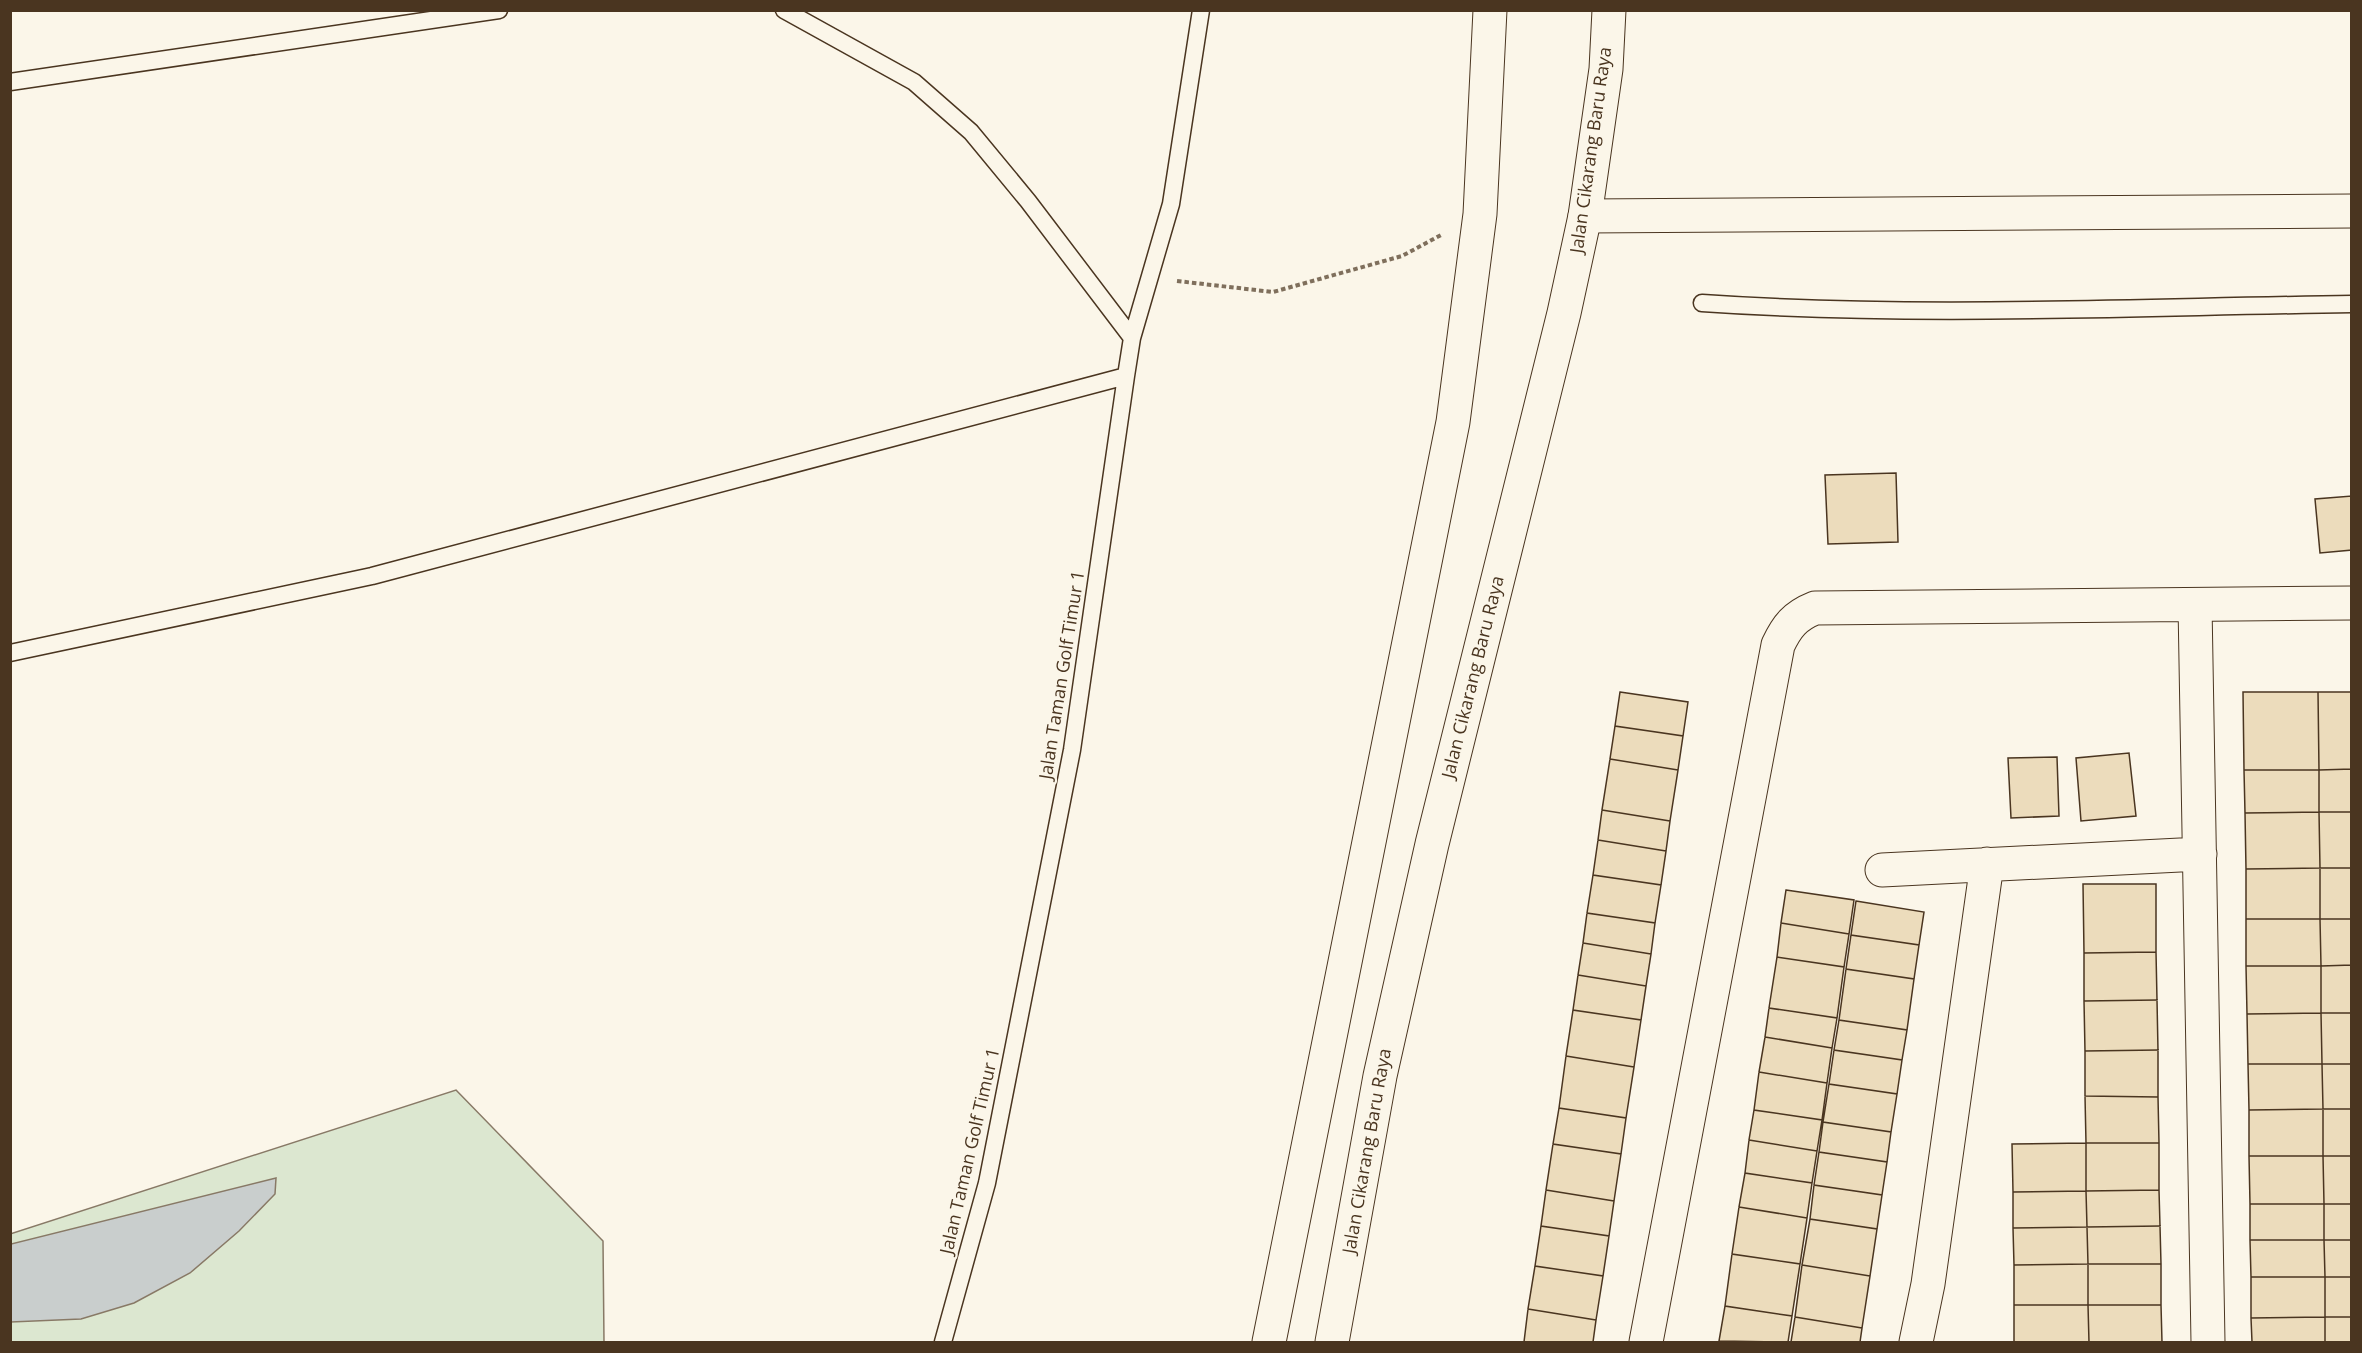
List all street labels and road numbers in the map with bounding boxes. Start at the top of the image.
street label: Jalan Cikarang Baru Raya [1563,45,1616,257]
street label: Jalan Taman Golf Timur 1 [1032,569,1089,783]
street label: Jalan Cikarang Baru Raya [1435,573,1509,783]
street label: Jalan Taman Golf Timur 1 [933,1045,1004,1258]
street label: Jalan Cikarang Baru Raya [1336,1046,1396,1257]

